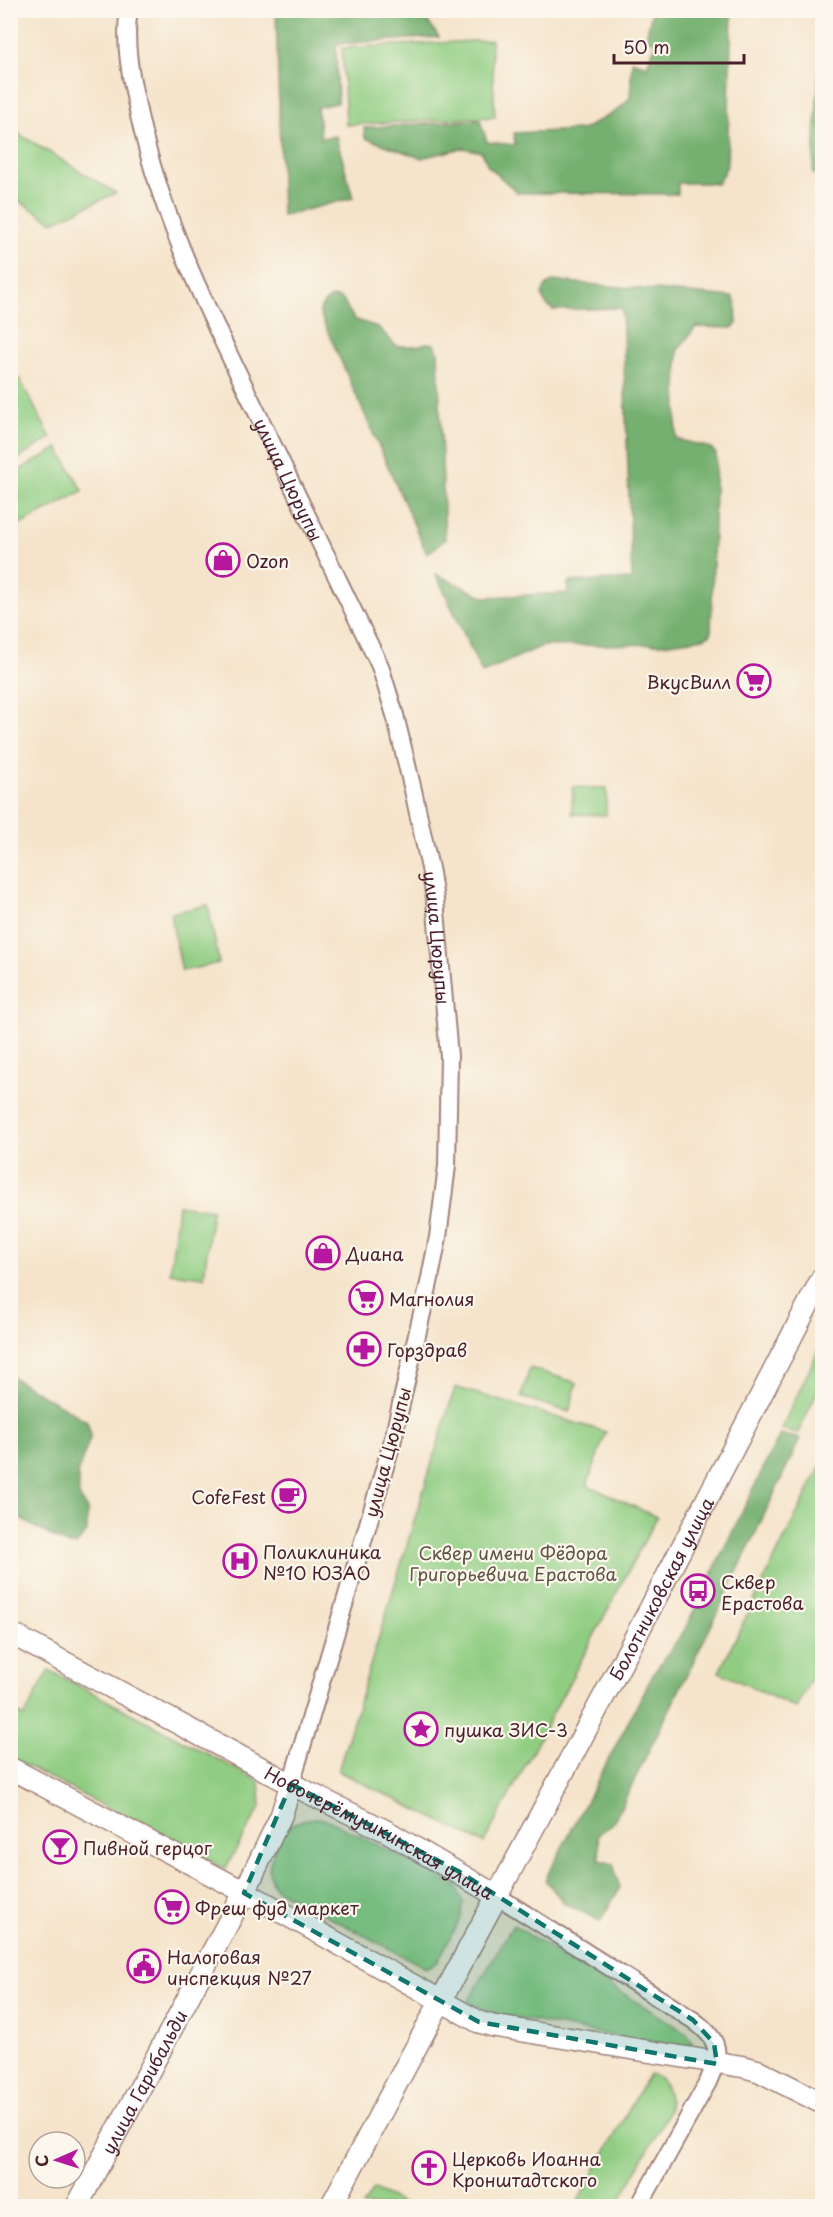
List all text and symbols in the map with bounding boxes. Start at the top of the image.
scale bar [614,27,744,65]
text: 50 m [623,33,670,60]
street label: улица Цюрупы [248,413,331,545]
shop icon: Ozon [205,542,241,578]
place label: Ozon [246,547,289,574]
supermarket icon: ВкусВилл [736,663,772,699]
place label: ВкусВилл [646,668,731,695]
street label: улица Цюрупы [417,869,458,1005]
shop icon: Диана [305,1235,341,1271]
place label: Диана [345,1240,404,1267]
supermarket icon: Магнолия [348,1280,384,1316]
place label: Магнолия [389,1285,474,1312]
pharmacy icon: Горздрав [346,1331,382,1367]
place label: Горздрав [387,1336,467,1363]
street label: улица Цюрупы [357,1384,417,1520]
cafe icon: CofeFest [271,1478,307,1514]
place label: CofeFest [191,1483,266,1510]
street label: Болотниковская улица [601,1491,720,1685]
place label: Поликлиника №10 ЮЗАО [263,1538,382,1586]
park label: Сквер имени Фёдора Григорьевича Ерастова [409,1539,618,1587]
hospital icon: Поликлиника №10 ЮЗАО [222,1543,258,1579]
place label: Сквер Ерастова [721,1568,804,1616]
bus stop icon: Сквер Ерастова [680,1573,716,1609]
place icon: пушка ЗИС-3 [403,1711,439,1747]
place label: пушка ЗИС-3 [444,1716,568,1743]
street label: Новочерёмушкинская улица [260,1759,500,1906]
bar icon: Пивной герцог [42,1829,78,1865]
place label: Пивной герцог [83,1834,213,1861]
supermarket icon: Фреш фуд маркет [154,1889,190,1925]
place label: Фреш фуд маркет [195,1894,359,1921]
place label: Налоговая инспекция №27 [167,1943,312,1991]
public building icon: Налоговая инспекция №27 [126,1948,162,1984]
street label: улица Гарибальди [94,2005,193,2159]
north arrow [27,2130,87,2190]
place label: Церковь Иоанна Кронштадтского [452,2145,601,2193]
church icon: Церковь Иоанна Кронштадтского [411,2150,447,2186]
text: С [29,2154,53,2167]

